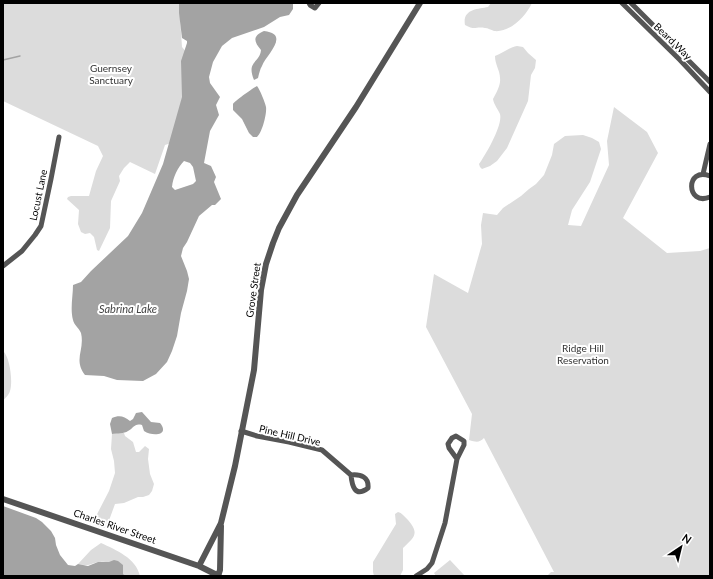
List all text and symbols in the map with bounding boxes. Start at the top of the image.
street label: Beard Way [652,20,695,63]
park label: Guernsey Sanctuary [89,62,134,86]
street label: Locust Lane [27,168,49,222]
street label: Grove Street [243,261,263,318]
water label: Sabrina Lake [99,302,157,315]
park label: Ridge Hill Reservation [557,342,609,366]
street label: Pine Hill Drive [258,422,322,448]
street label: Charles River Street [72,506,158,546]
north arrow [661,527,701,567]
text: N [680,531,694,546]

